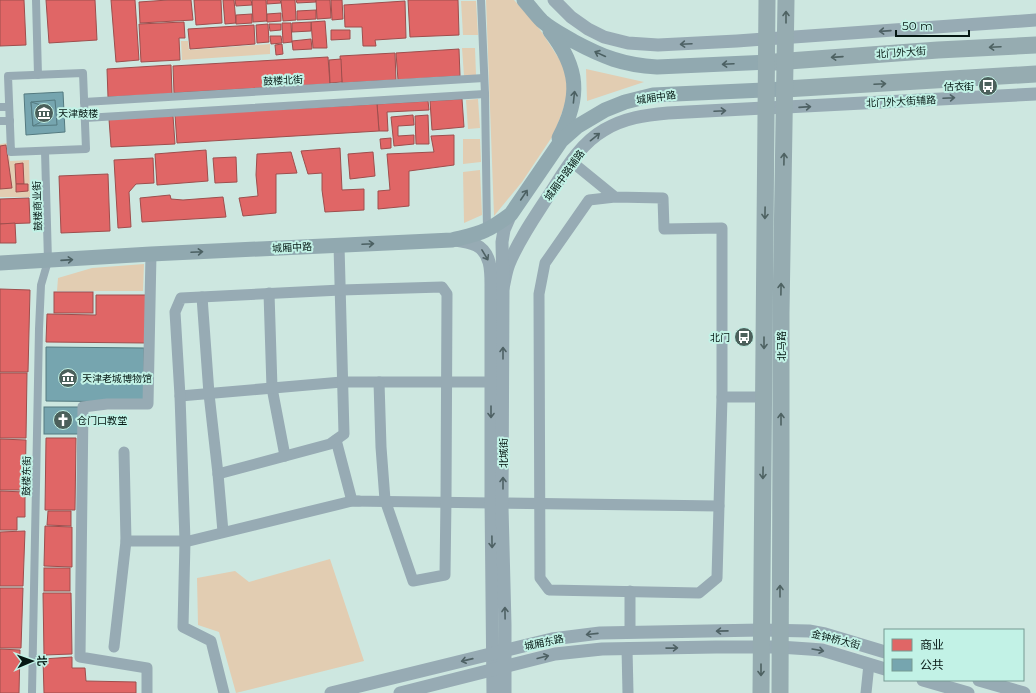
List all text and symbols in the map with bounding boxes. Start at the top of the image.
one-way arrow [782,11,790,24]
scale bar [896,12,969,38]
text: 50 m [902,18,933,33]
one-way arrow [879,27,892,34]
one-way arrow [680,40,693,47]
one-way arrow [989,43,1002,50]
street label: 北门外大街 [876,44,926,61]
one-way arrow [594,50,606,57]
one-way arrow [831,53,844,60]
one-way arrow [722,60,735,67]
street label: 鼓楼北街 [263,73,303,88]
bus stop icon: 估衣街 [977,75,999,97]
one-way arrow [873,80,886,87]
place label: 估衣街 [943,80,974,93]
street label: 城厢中路 [635,88,677,107]
one-way arrow [570,91,577,104]
street label: 北门外大街辅路 [866,93,936,110]
one-way arrow [942,95,955,102]
museum icon: 天津鼓楼 [33,102,55,124]
one-way arrow [798,103,811,110]
place label: 天津鼓楼 [58,107,98,120]
one-way arrow [713,107,726,114]
one-way arrow [590,132,601,141]
street label: 城厢中路辅路 [542,147,587,203]
one-way arrow [780,153,788,166]
street label: 鼓楼商业街 [30,181,45,231]
one-way arrow [520,189,528,200]
one-way arrow [761,206,769,219]
street label: 城厢中路 [272,240,312,255]
one-way arrow [361,240,374,247]
one-way arrow [190,248,203,256]
one-way arrow [482,249,490,261]
one-way arrow [60,256,73,263]
one-way arrow [777,283,785,296]
bus stop icon: 北门 [733,326,755,348]
place label: 北门 [710,331,730,344]
street label: 北马路 [775,331,788,361]
one-way arrow [760,336,768,349]
one-way arrow [499,347,507,360]
museum icon: 天津老城博物馆 [57,367,79,389]
place label: 天津老城博物馆 [82,372,152,385]
one-way arrow [487,405,495,418]
church icon: 仓门口教堂 [52,409,74,431]
one-way arrow [777,413,785,426]
place label: 仓门口教堂 [77,414,127,427]
street label: 北城街 [497,438,510,468]
street label: 鼓楼东街 [20,456,33,496]
one-way arrow [759,466,767,479]
one-way arrow [499,477,507,490]
one-way arrow [488,535,496,548]
one-way arrow [776,585,784,598]
one-way arrow [501,607,508,620]
one-way arrow [716,627,729,635]
street label: 金钟桥大街 [810,627,862,652]
legend [884,629,1024,681]
one-way arrow [586,630,599,638]
street label: 城厢东路 [523,632,565,653]
text: 商业 [920,637,944,652]
north arrow [12,641,52,681]
one-way arrow [665,644,678,652]
one-way arrow [811,646,824,654]
one-way arrow [536,653,549,660]
text: 北 [35,655,49,666]
one-way arrow [460,657,473,665]
text: 公共 [920,657,944,672]
one-way arrow [757,663,765,676]

